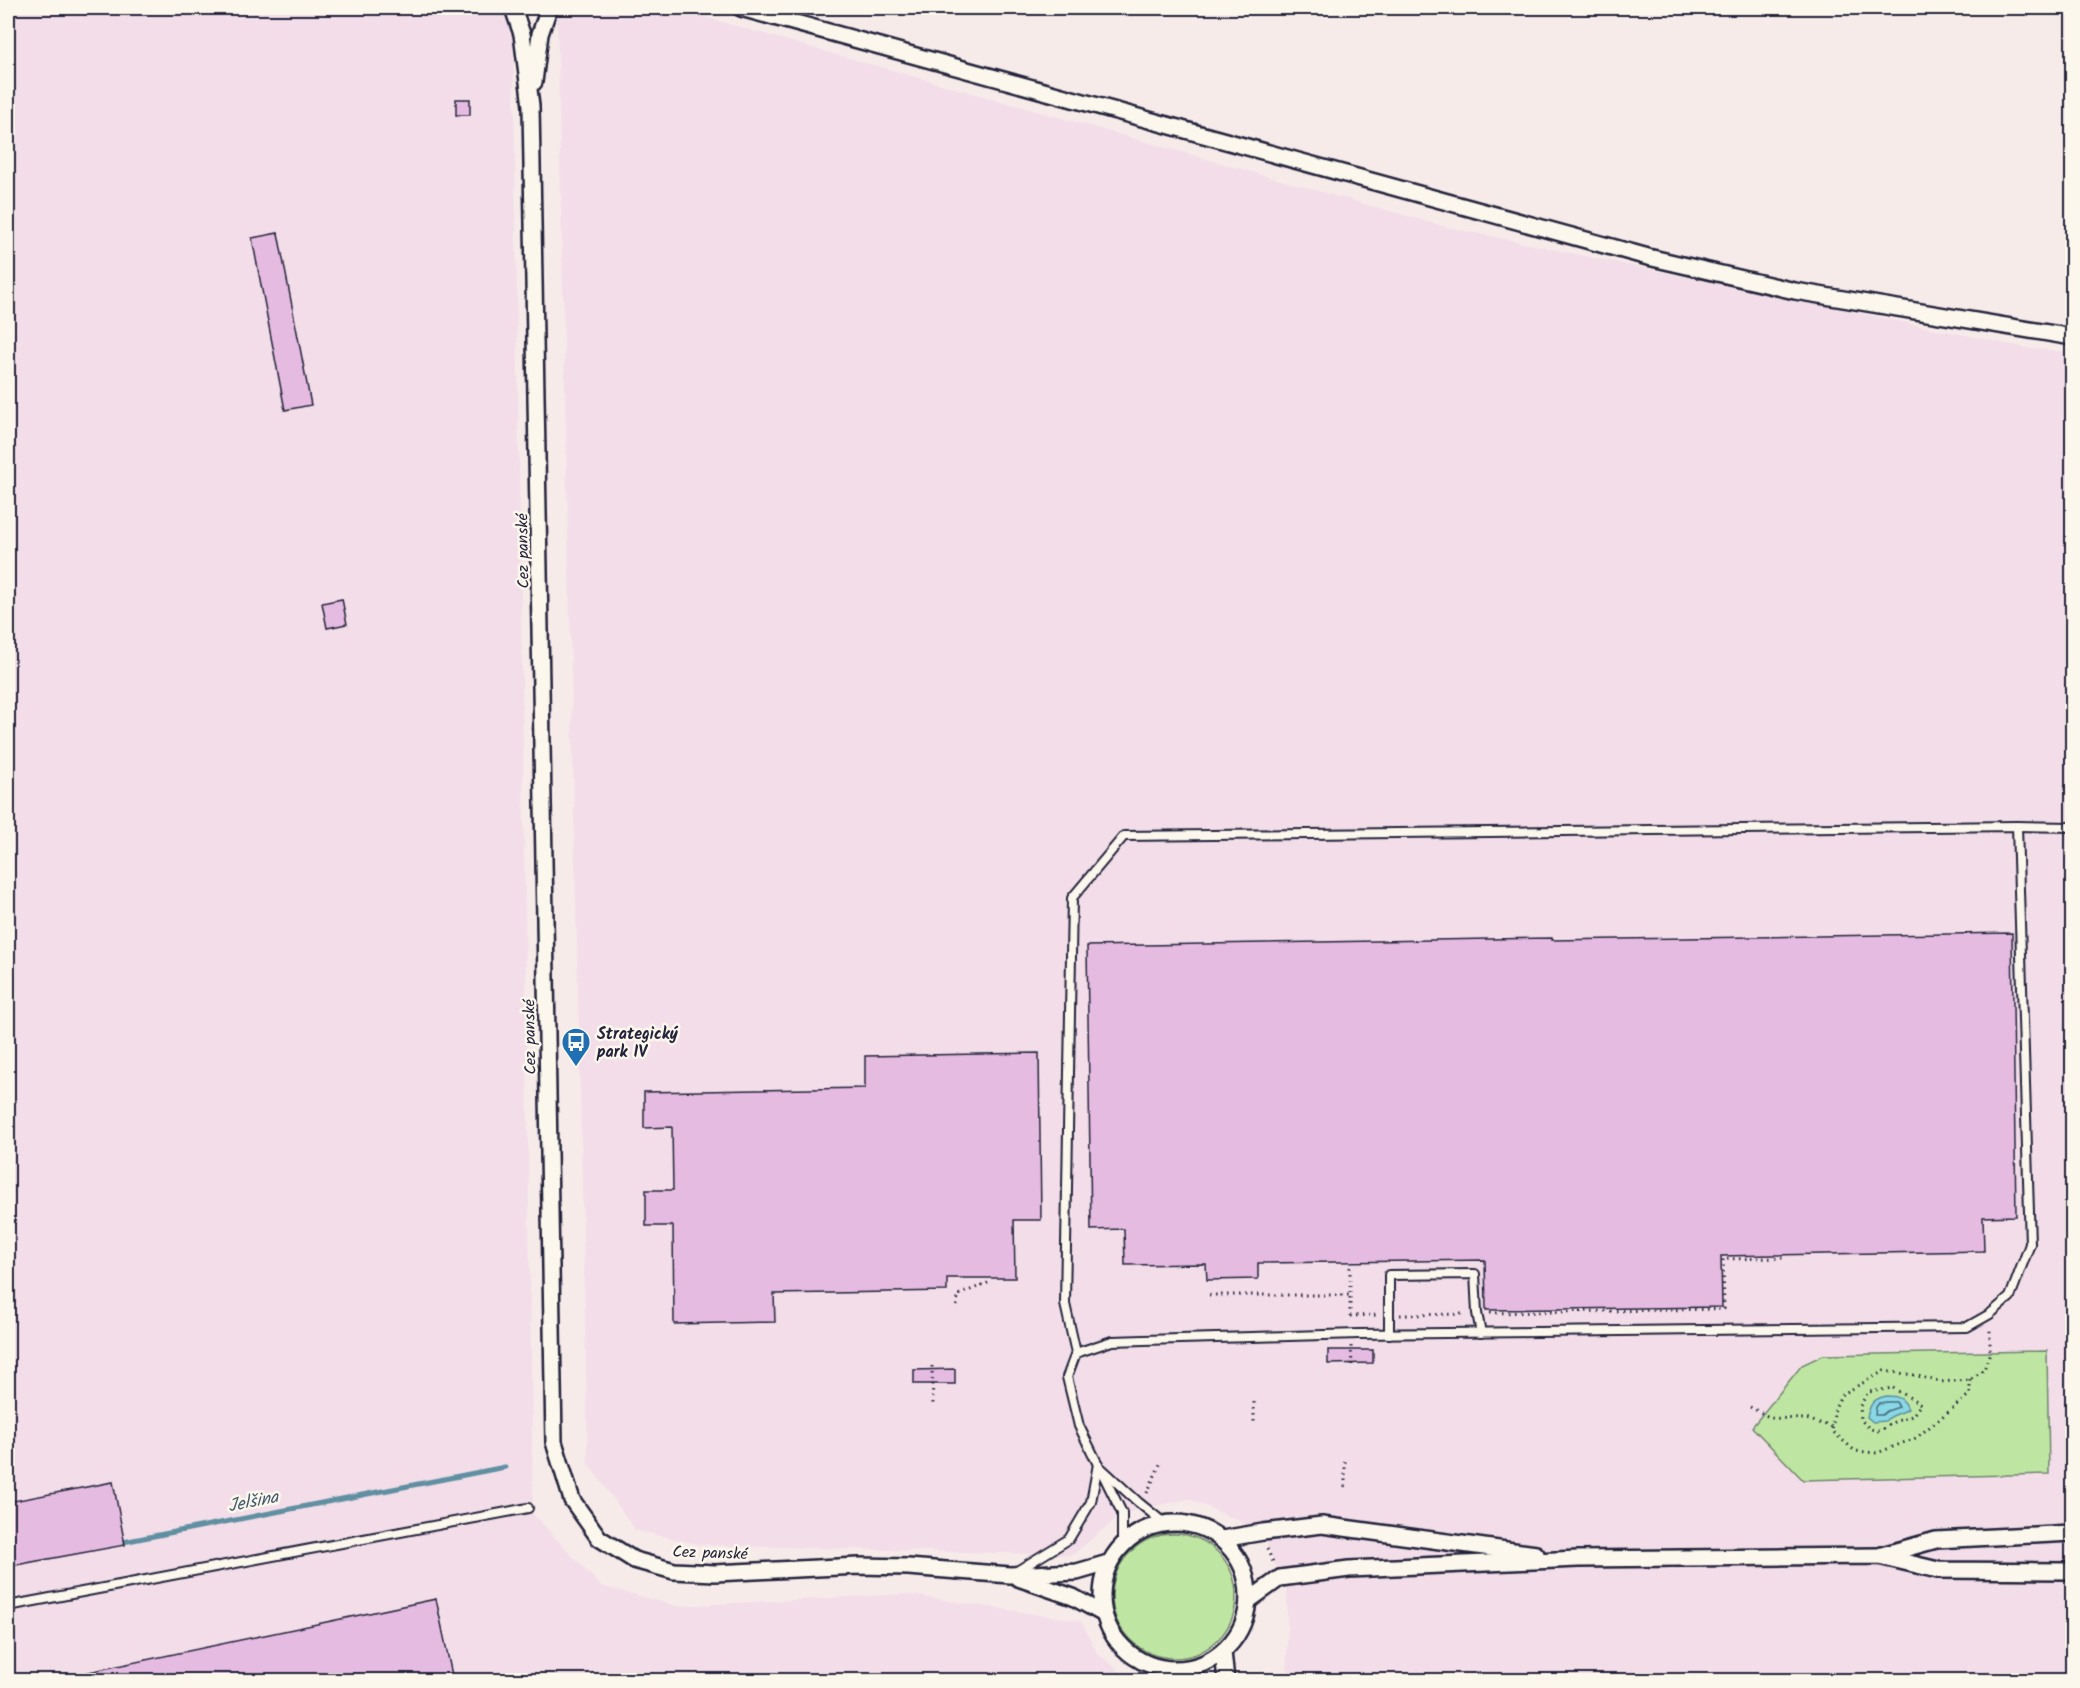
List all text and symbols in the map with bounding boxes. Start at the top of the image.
street label: Cez panské [510,512,537,589]
street label: Cez panské [517,998,544,1075]
place label: Strategický park IV [596,1022,679,1065]
bus stop icon: Strategický park IV [560,1026,592,1068]
water label: Jelšina [226,1483,283,1522]
street label: Cez panské [672,1540,749,1567]

